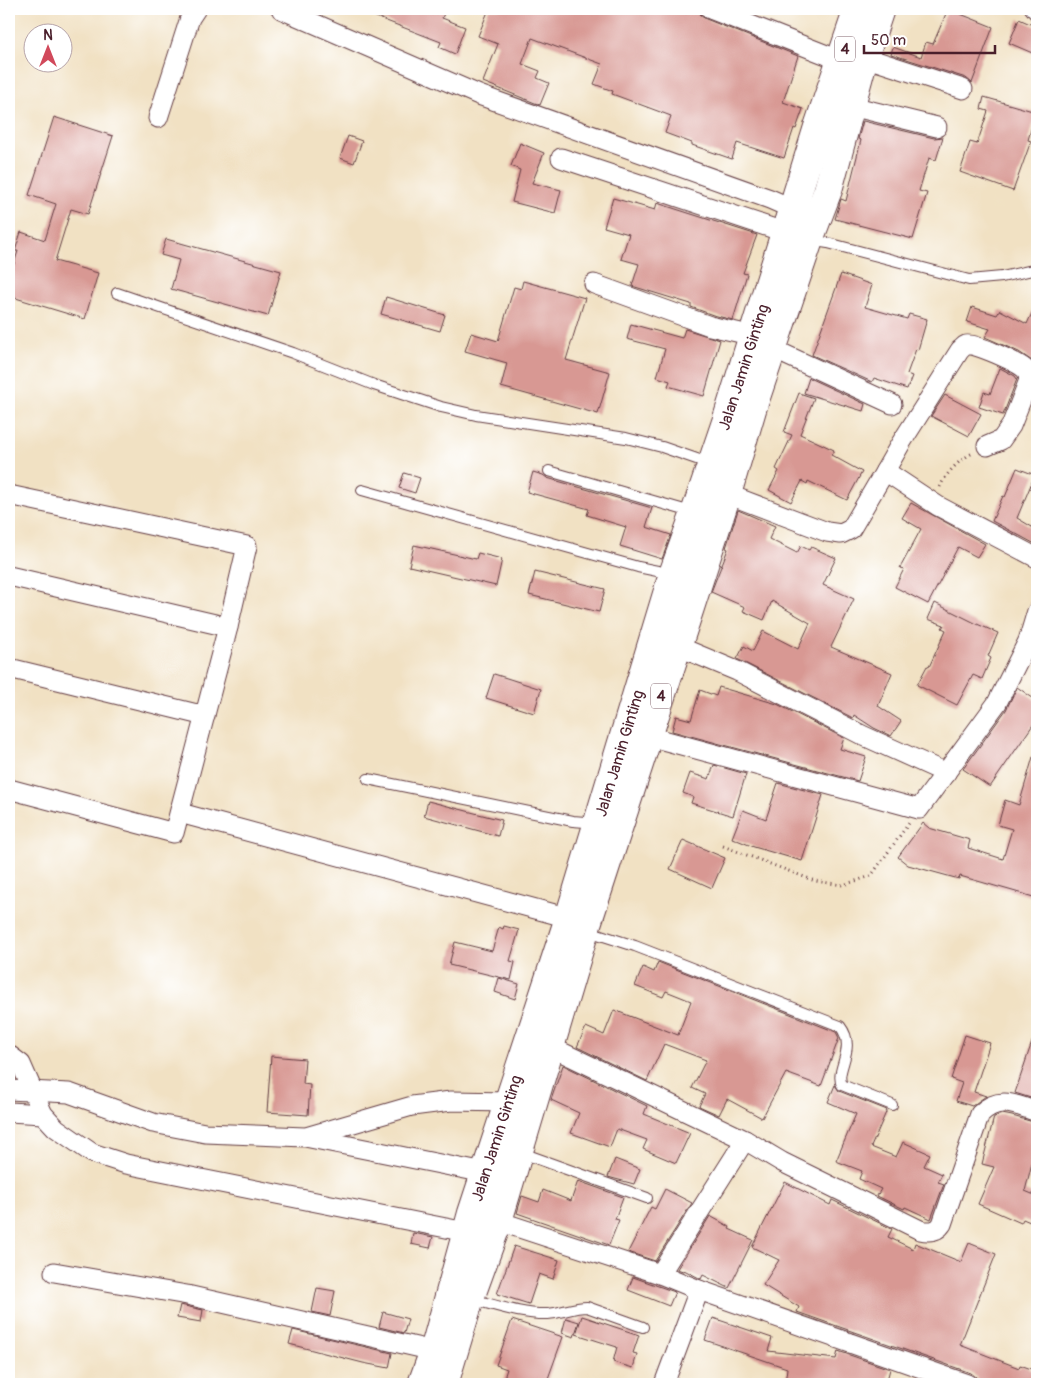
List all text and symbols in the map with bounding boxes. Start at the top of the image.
north arrow [22,22,72,72]
scale bar [864,22,995,54]
text: N [43,27,53,44]
text: 50 m [871,31,906,50]
road number: 4 [835,36,855,62]
street label: Jalan Jamin Ginting [714,302,774,433]
road number: 4 [651,684,671,708]
street label: Jalan Jamin Ginting [591,688,649,819]
street label: Jalan Jamin Ginting [467,1073,527,1204]

